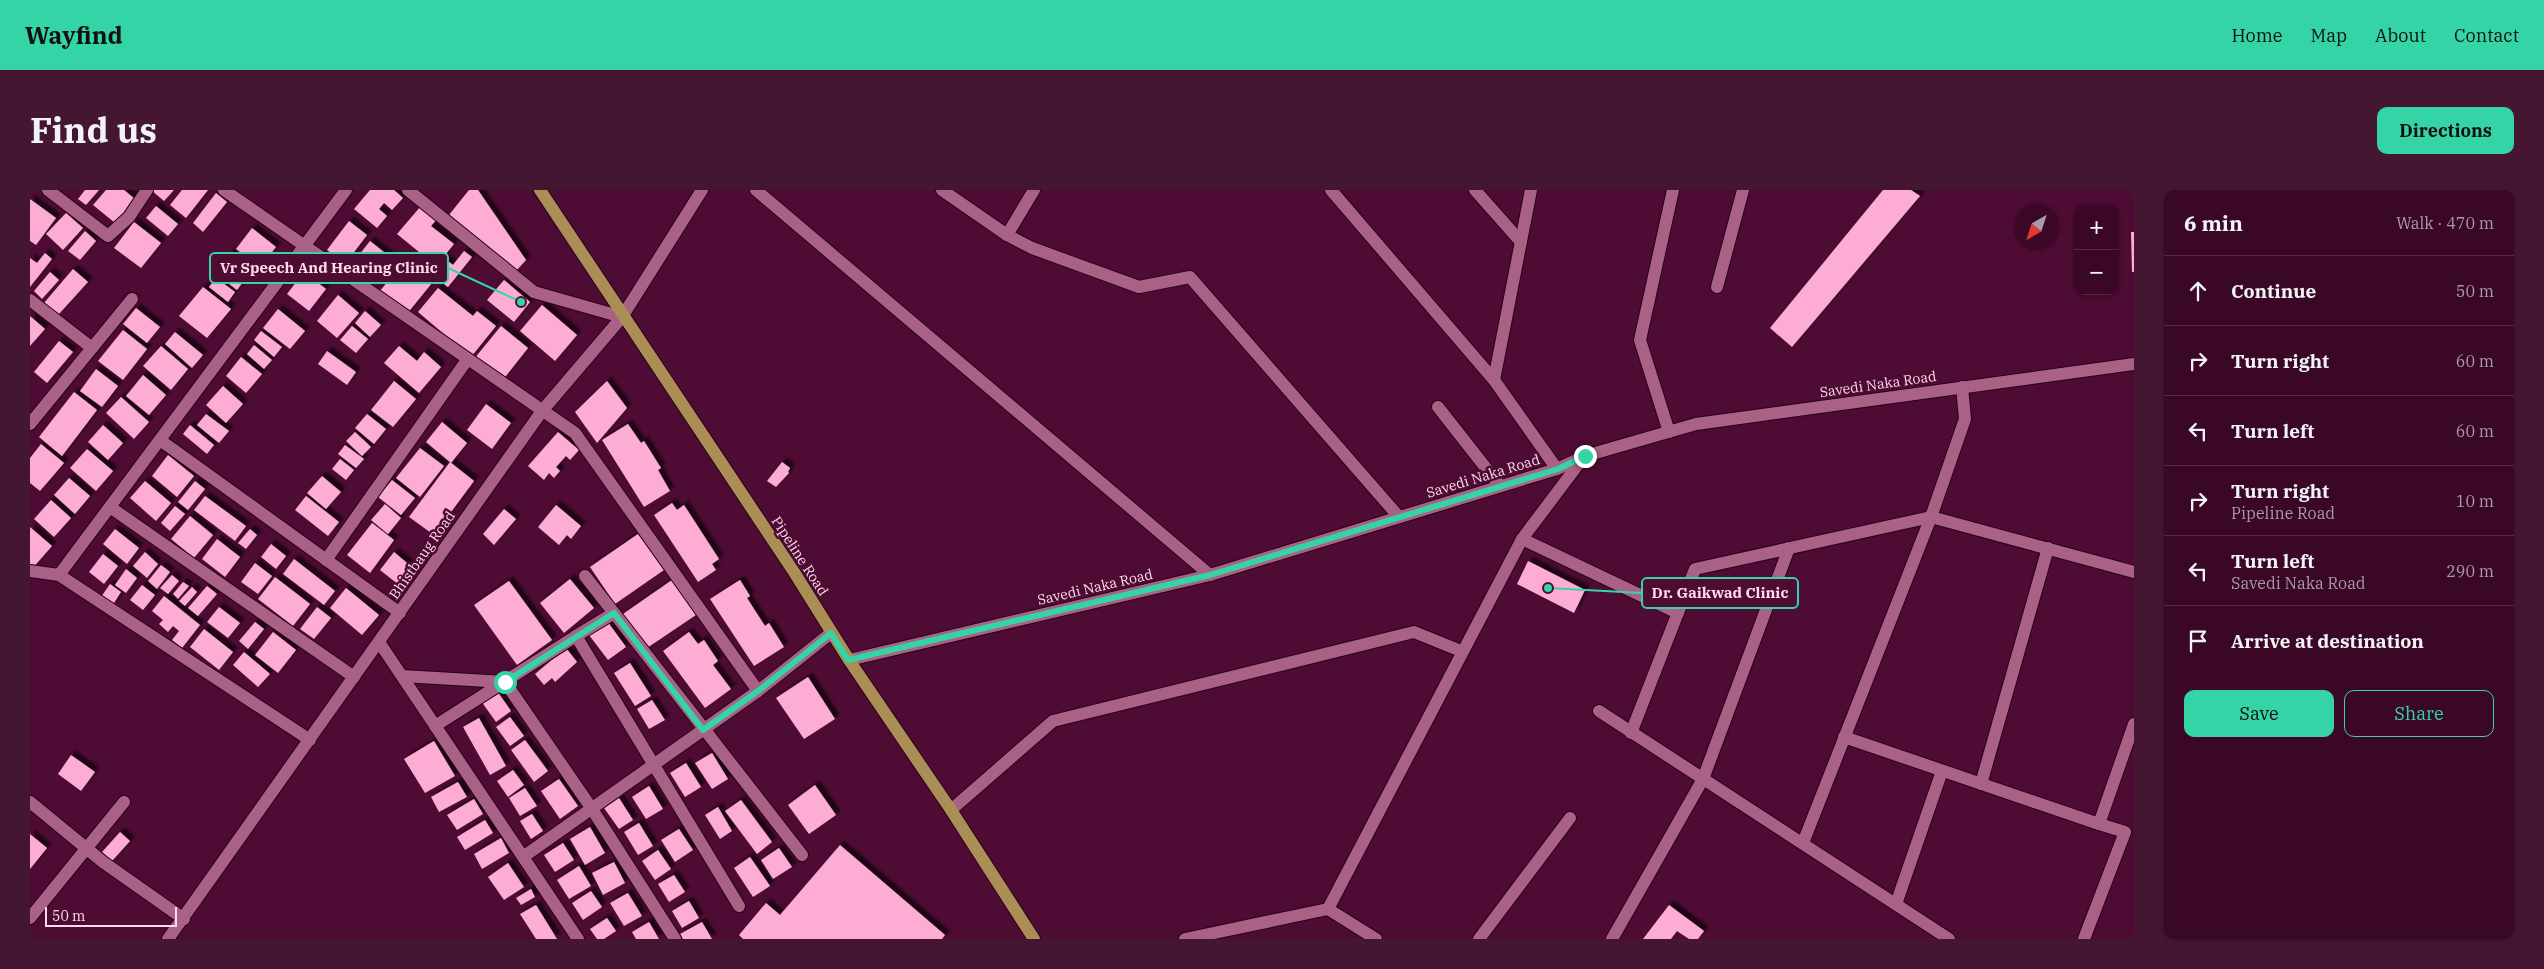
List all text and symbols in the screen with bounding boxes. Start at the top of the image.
text: Wayfind [25,19,123,51]
text: Home [2231,24,2283,47]
text: Map [2311,24,2347,47]
text: About [2375,24,2426,47]
text: Contact [2454,24,2519,47]
text: Find us [30,107,157,153]
button: Directions [2377,107,2514,154]
north arrow [2014,205,2059,250]
map controls [2074,205,2119,295]
button: + [2074,205,2119,250]
text: 6 min [2184,209,2243,237]
text: Walk · 470 m [2396,213,2494,233]
button: − [2074,250,2119,295]
callout: Vr Speech And Hearing Clinic [210,253,448,283]
text: Vr Speech And Hearing Clinic [220,258,438,277]
icon: ahead [2184,277,2212,305]
text: Continue [2231,279,2316,303]
text: 50 m [2456,281,2494,301]
icon: right [2184,347,2212,375]
text: Turn right [2231,349,2329,373]
text: 60 m [2456,351,2494,371]
street label: Savedi Naka Road [1818,367,1938,401]
icon: left [2184,417,2212,445]
text: Turn left [2231,419,2314,443]
text: 60 m [2456,421,2494,441]
route end [1574,445,1597,468]
street label: Savedi Naka Road [1424,450,1542,502]
text: Turn right [2231,479,2329,503]
icon: right [2184,487,2212,515]
text: 10 m [2456,491,2494,511]
text: Pipeline Road [2231,503,2335,523]
street label: Bhistbaug Road [385,507,459,602]
street label: Pipeline Road [768,513,833,600]
text: Turn left [2231,549,2314,573]
icon: left [2184,557,2212,585]
text: 290 m [2446,561,2494,581]
street label: Savedi Naka Road [1036,565,1155,609]
text: Savedi Naka Road [2231,573,2366,593]
callout: Dr. Gaikwad Clinic [1642,578,1798,608]
text: Dr. Gaikwad Clinic [1652,583,1788,602]
icon: arrive [2184,627,2212,655]
text: Arrive at destination [2231,629,2424,653]
route start [494,671,517,694]
button: Save [2184,690,2334,737]
button: Share [2344,690,2494,737]
scale bar [45,904,178,927]
text: 50 m [52,907,85,925]

